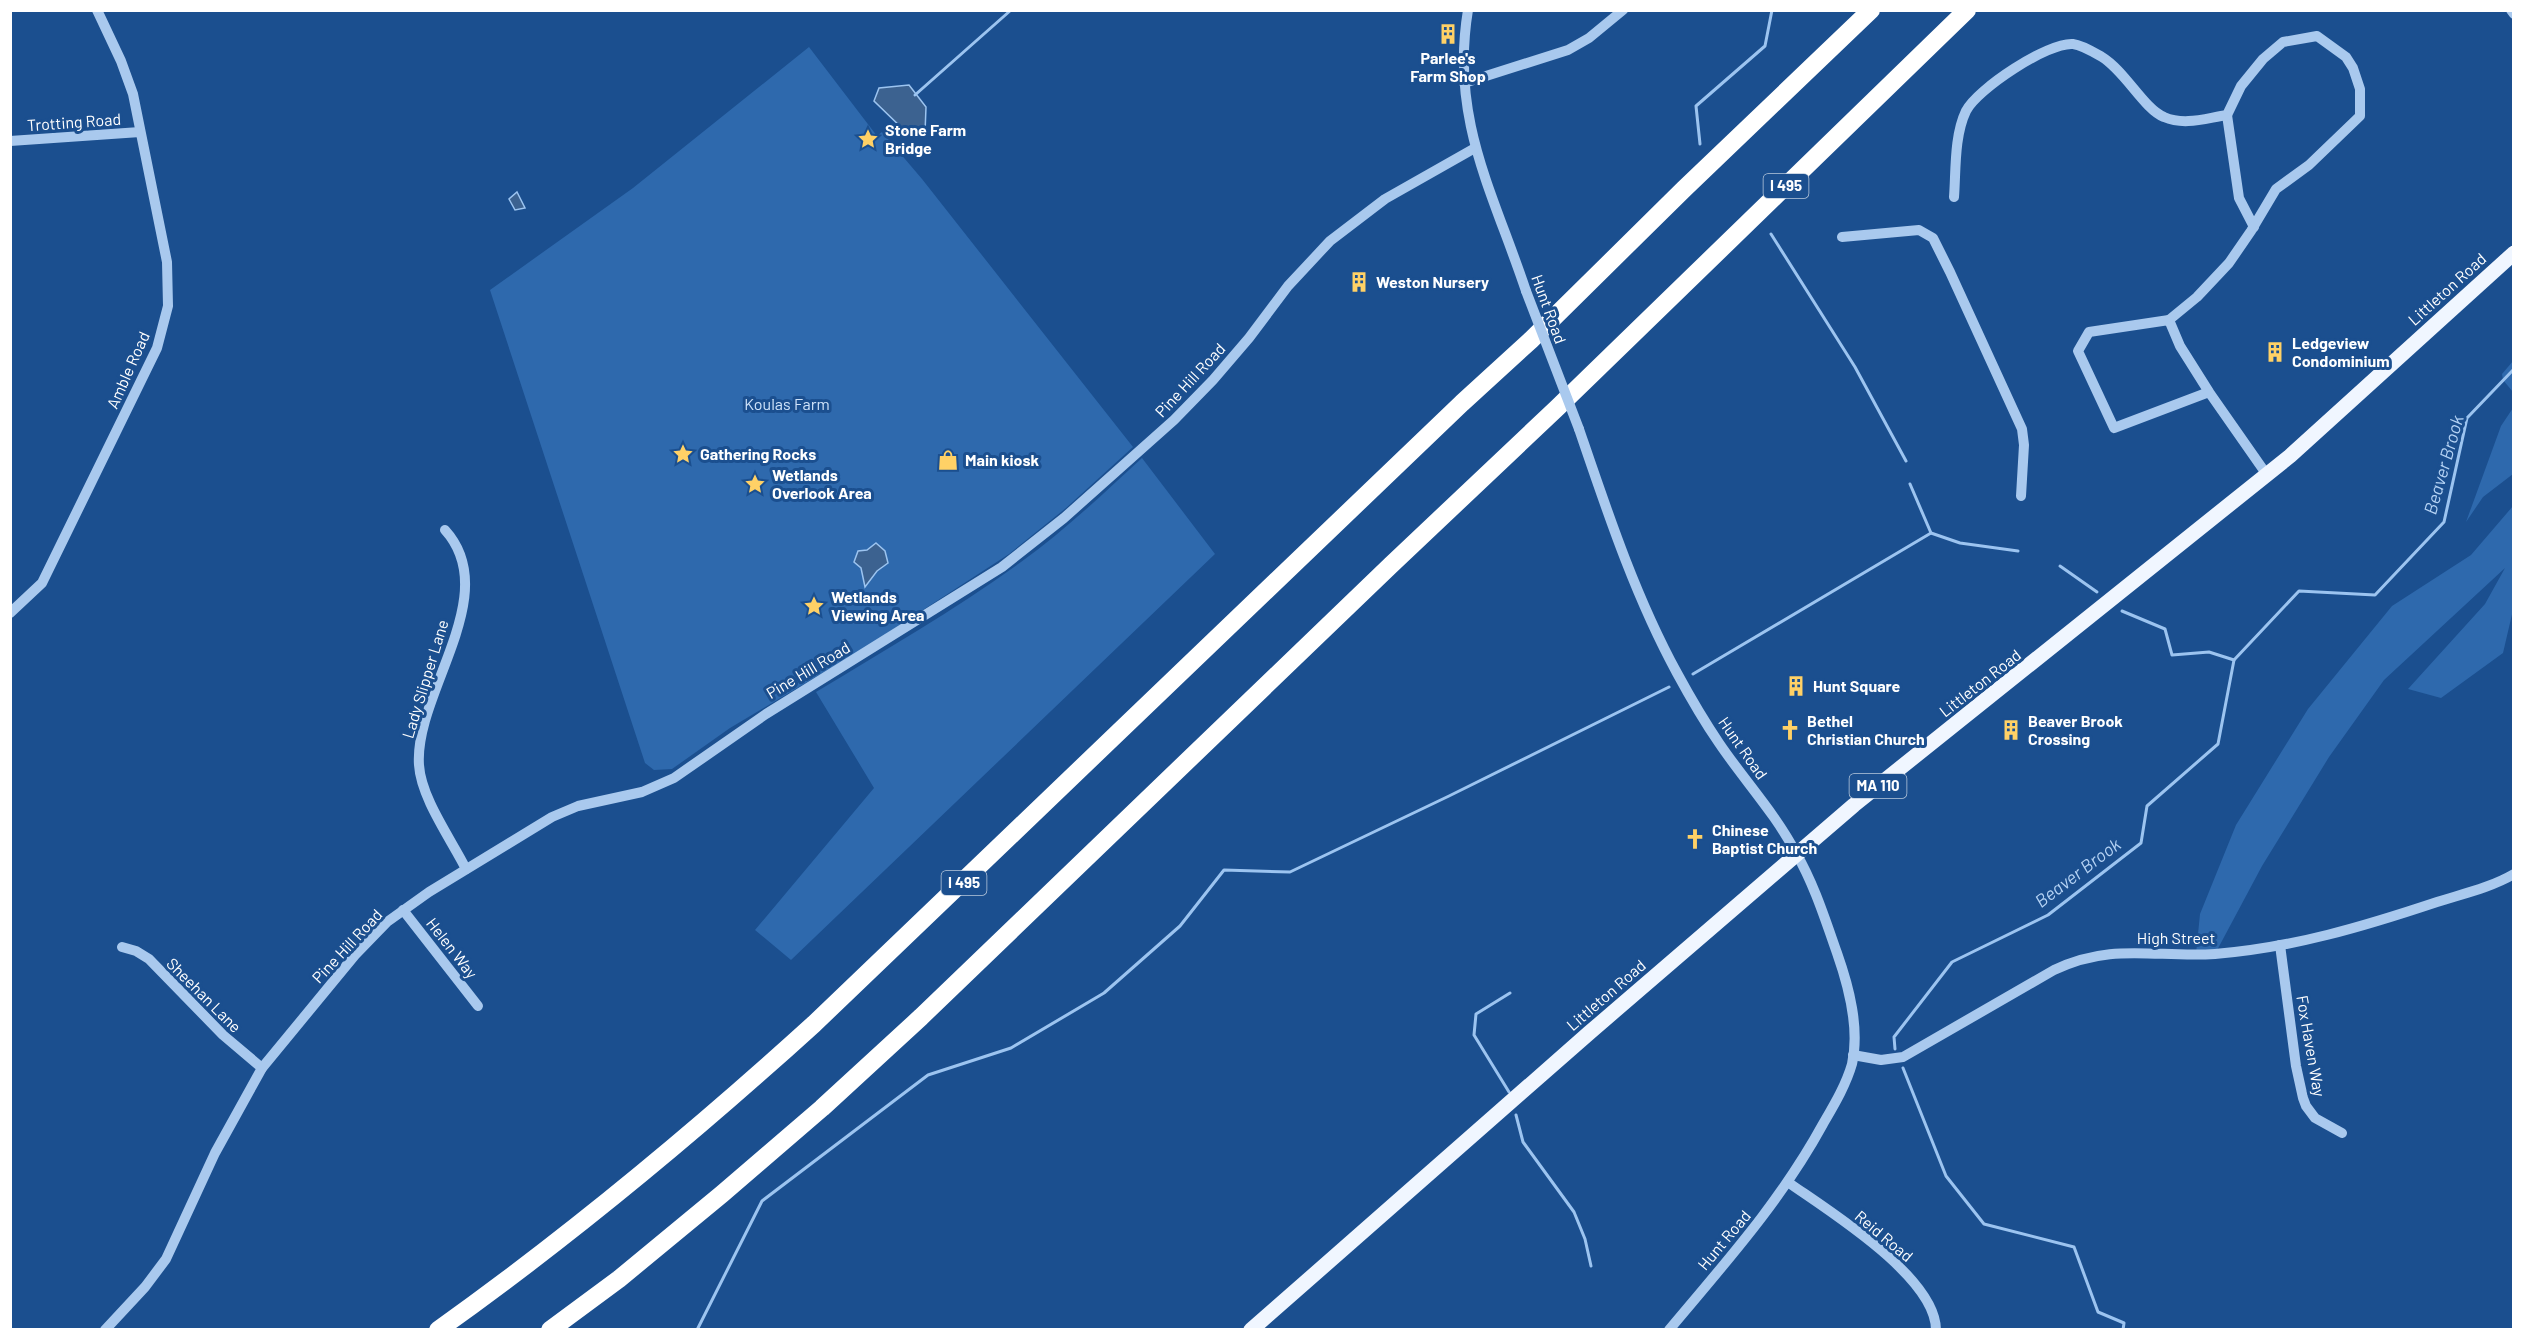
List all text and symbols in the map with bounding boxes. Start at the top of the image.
building icon: Parlee's Farm Shop [1436,22,1460,46]
place label: Parlee's Farm Shop [1410,48,1486,85]
street label: Trotting Road [26,109,122,134]
place label: Stone Farm Bridge [885,120,966,157]
place icon: Stone Farm Bridge [856,127,880,151]
road number: I 495 [1764,174,1808,198]
street label: Littleton Road [2404,249,2490,329]
building icon: Weston Nursery [1347,270,1371,294]
place label: Weston Nursery [1376,272,1489,291]
street label: Hunt Road [1528,272,1571,346]
street label: Amble Road [102,328,153,411]
place label: Ledgeview Condominium [2292,333,2390,370]
street label: Pine Hill Road [1151,339,1229,421]
building icon: Ledgeview Condominium [2263,340,2287,364]
park label: Koulas Farm [744,394,830,413]
water label: Beaver Brook [2418,412,2468,517]
place icon: Gathering Rocks [671,442,695,466]
place label: Gathering Rocks [700,444,816,463]
shop icon: Main kiosk [936,448,960,472]
place label: Main kiosk [965,450,1039,469]
place label: Wetlands Overlook Area [772,465,872,502]
place icon: Wetlands Overlook Area [743,472,767,496]
place label: Wetlands Viewing Area [831,587,925,624]
place icon: Wetlands Viewing Area [802,594,826,618]
street label: Lady Slipper Lane [397,617,452,740]
street label: Pine Hill Road [762,637,853,702]
street label: Littleton Road [1935,645,2024,720]
building icon: Hunt Square [1784,674,1808,698]
place label: Hunt Square [1813,676,1900,695]
place label: Bethel Christian Church [1807,711,1925,748]
place label: Beaver Brook Crossing [2028,711,2123,748]
street label: Hunt Road [1715,713,1772,783]
church icon: Bethel Christian Church [1778,718,1802,742]
building icon: Beaver Brook Crossing [1999,718,2023,742]
road number: MA 110 [1850,774,1906,798]
place label: Chinese Baptist Church [1712,820,1817,857]
church icon: Chinese Baptist Church [1683,827,1707,851]
water label: Beaver Brook [2030,833,2125,912]
road number: I 495 [942,871,986,895]
street label: Pine Hill Road [308,905,386,987]
street label: Helen Way [423,914,482,982]
street label: High Street [2137,928,2215,947]
street label: Sheehan Lane [163,953,246,1036]
street label: Littleton Road [1562,955,1649,1034]
street label: Fox Haven Way [2293,994,2330,1099]
street label: Hunt Road [1693,1206,1754,1273]
street label: Reid Road [1852,1206,1917,1265]

